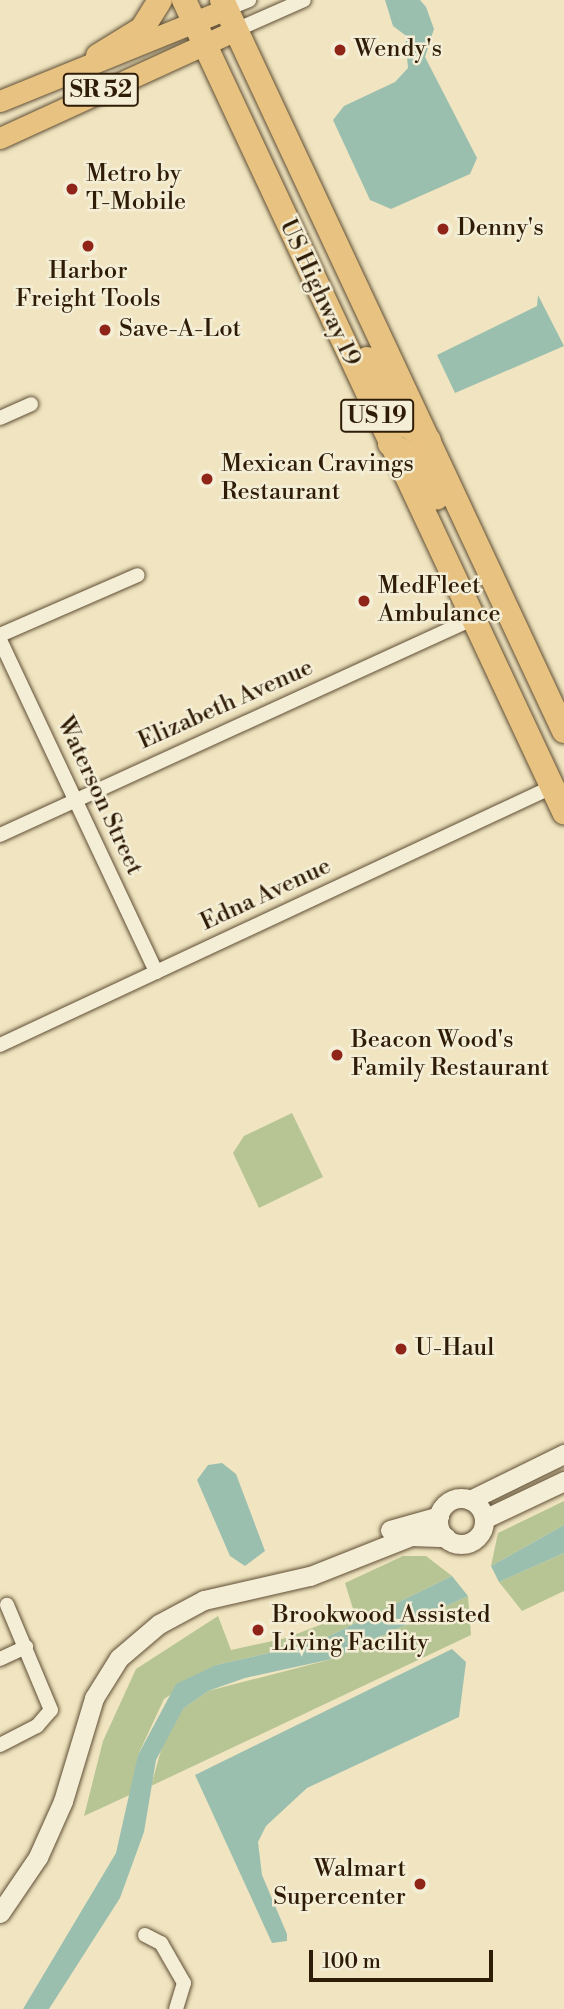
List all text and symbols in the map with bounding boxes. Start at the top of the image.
place label: Wendy's [354,36,442,64]
marker: Wendy's [332,42,348,58]
road number: SR 52 [62,71,140,110]
place label: Metro by T-Mobile [86,161,186,217]
marker: Metro by T-Mobile [64,181,80,197]
street label: US Highway 19 [272,215,366,371]
place label: Denny's [457,215,544,243]
marker: Denny's [435,221,451,237]
marker: Harbor Freight Tools [80,238,96,254]
place label: Harbor Freight Tools [15,258,161,314]
place label: Save-A-Lot [119,316,241,344]
marker: Save-A-Lot [97,322,113,338]
road number: US 19 [338,396,416,436]
place label: Mexican Cravings Restaurant [221,451,414,507]
marker: Mexican Cravings Restaurant [199,471,215,487]
place label: MedFleet Ambulance [378,573,501,629]
marker: MedFleet Ambulance [356,593,372,609]
street label: Elizabeth Avenue [134,654,318,756]
street label: Waterson Street [50,712,148,880]
street label: Edna Avenue [196,852,336,938]
place label: Beacon Wood's Family Restaurant [351,1027,549,1083]
marker: Beacon Wood's Family Restaurant [329,1047,345,1063]
place label: U-Haul [415,1335,494,1363]
marker: U-Haul [393,1341,409,1357]
place label: Brookwood Assisted Living Facility [272,1602,490,1658]
marker: Brookwood Assisted Living Facility [250,1622,266,1638]
place label: Walmart Supercenter [273,1856,406,1912]
marker: Walmart Supercenter [412,1876,428,1892]
scale bar [312,1936,496,1980]
text: 100 m [322,1949,381,1975]

